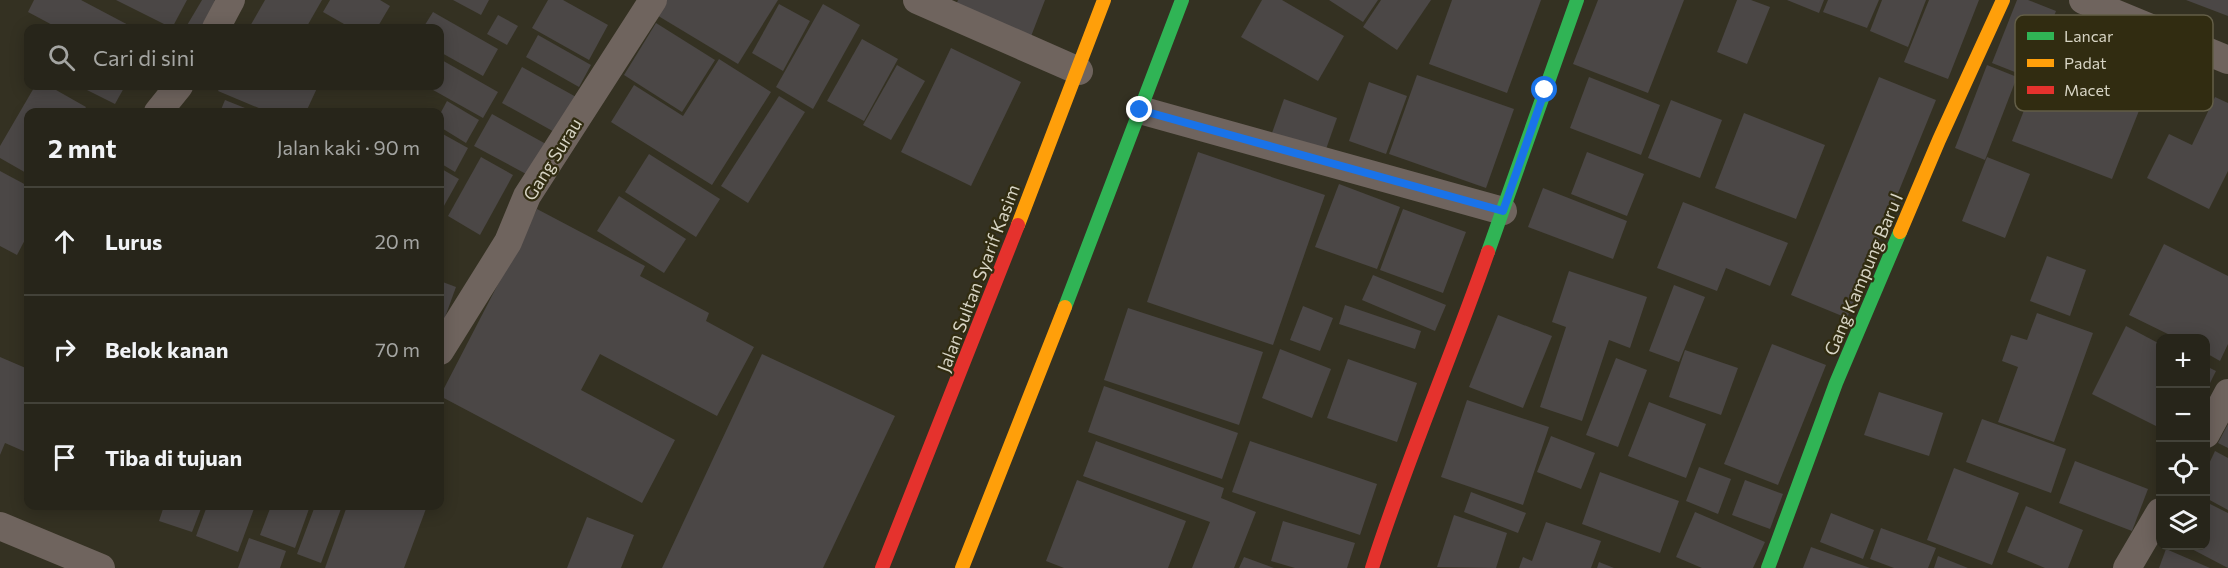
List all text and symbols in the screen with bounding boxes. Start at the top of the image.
legend [2015,15,2213,111]
search box [24,24,444,90]
text: Lancar [2064,26,2114,45]
icon: search [45,41,78,74]
text: Cari di sini [93,44,195,71]
text: Padat [2064,53,2107,72]
route start [1531,76,1557,102]
text: Macet [2064,80,2111,99]
route end [1126,96,1152,122]
street label: Gang Surau [518,114,586,204]
text: 2 mnt [48,132,116,163]
text: Jalan kaki · 90 m [277,135,420,159]
street label: Jalan Sultan Syarif Kasim [932,181,1024,375]
street label: Gang Kampung Baru I [1819,189,1907,359]
icon: ahead [48,225,81,258]
text: Lurus [105,228,162,255]
text: 20 m [375,229,420,253]
icon: right [48,333,81,366]
map controls [2156,334,2210,550]
button: + [2156,334,2210,388]
text: Belok kanan [105,336,228,363]
text: 70 m [375,337,420,361]
button: − [2156,388,2210,442]
icon: arrive [48,441,81,474]
button: locate [2156,442,2210,496]
text: Tiba di tujuan [105,444,242,471]
button: layers [2156,496,2210,550]

